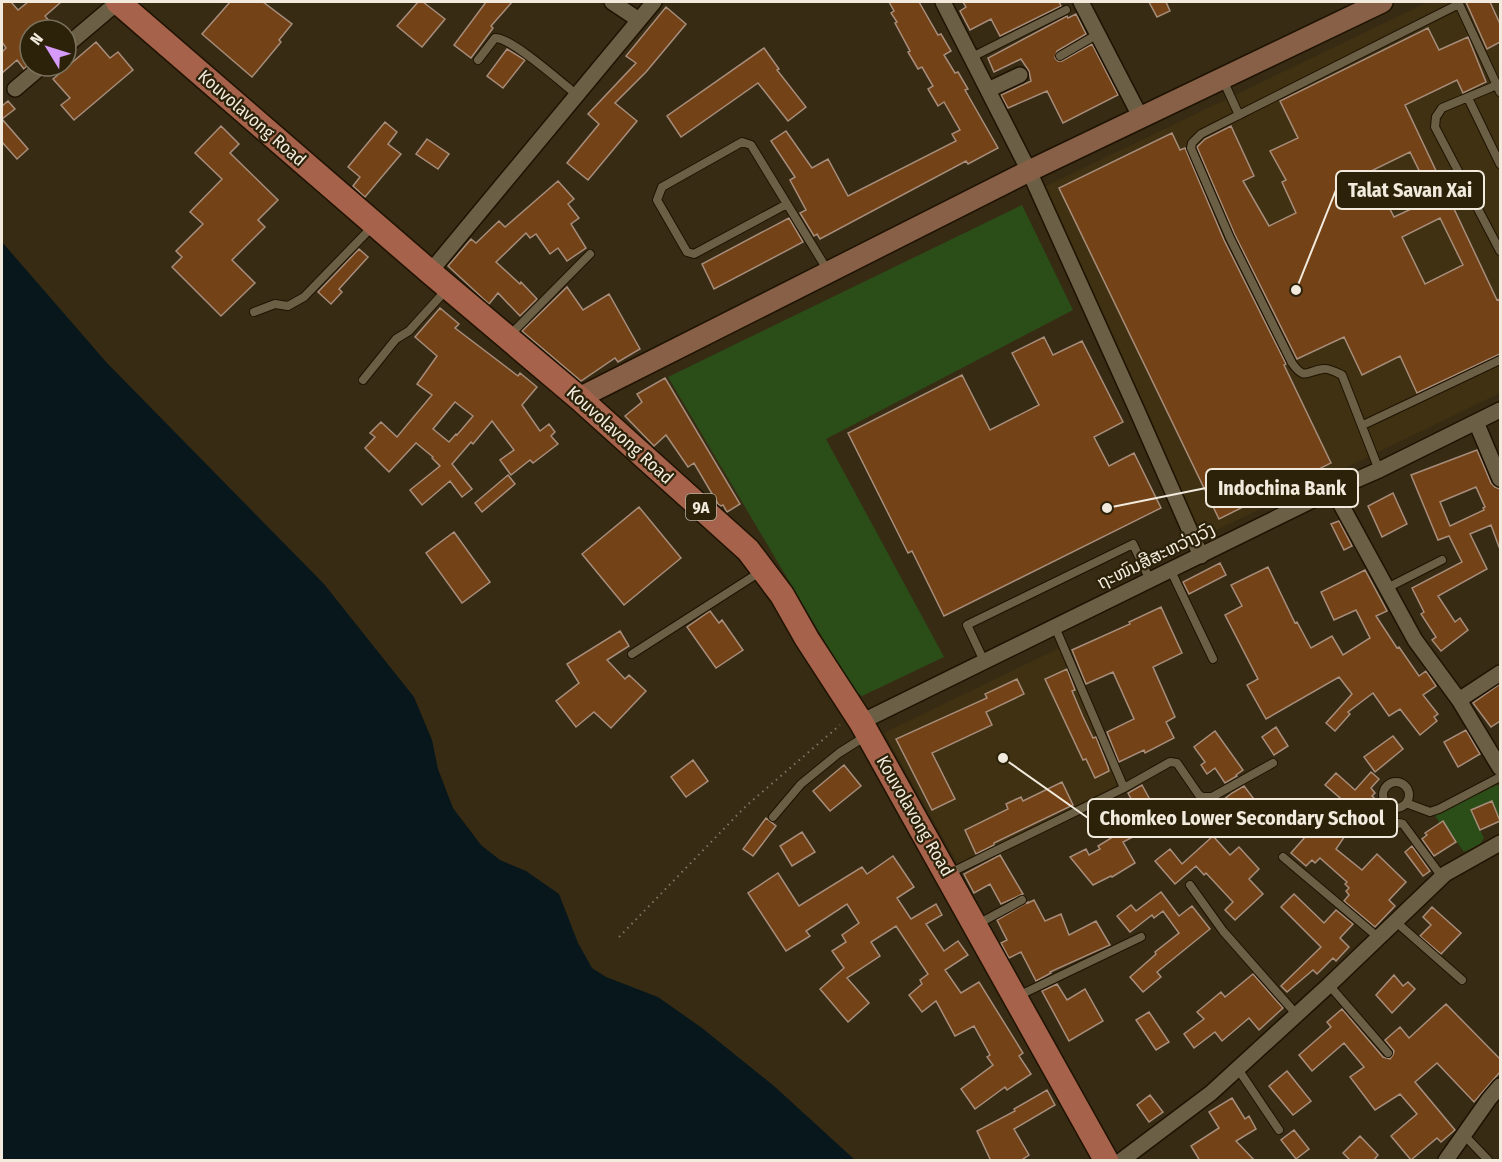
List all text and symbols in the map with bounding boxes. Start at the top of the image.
north arrow [18,18,78,78]
text: N [26,29,47,49]
street label: Kouvolavong Road [194,65,310,171]
callout: Talat Savan Xai [1336,171,1484,209]
text: Talat Savan Xai [1348,178,1472,202]
street label: Kouvolavong Road [562,381,678,489]
callout: Indochina Bank [1206,469,1358,507]
text: Indochina Bank [1218,476,1347,500]
road number: 9A [686,494,716,520]
street label: ຖະໜົນສີສະຫວ່າງວົງ [1093,518,1219,594]
street label: Kouvolavong Road [872,752,958,880]
callout: Chomkeo Lower Secondary School [1088,799,1397,837]
text: Chomkeo Lower Secondary School [1100,806,1385,830]

